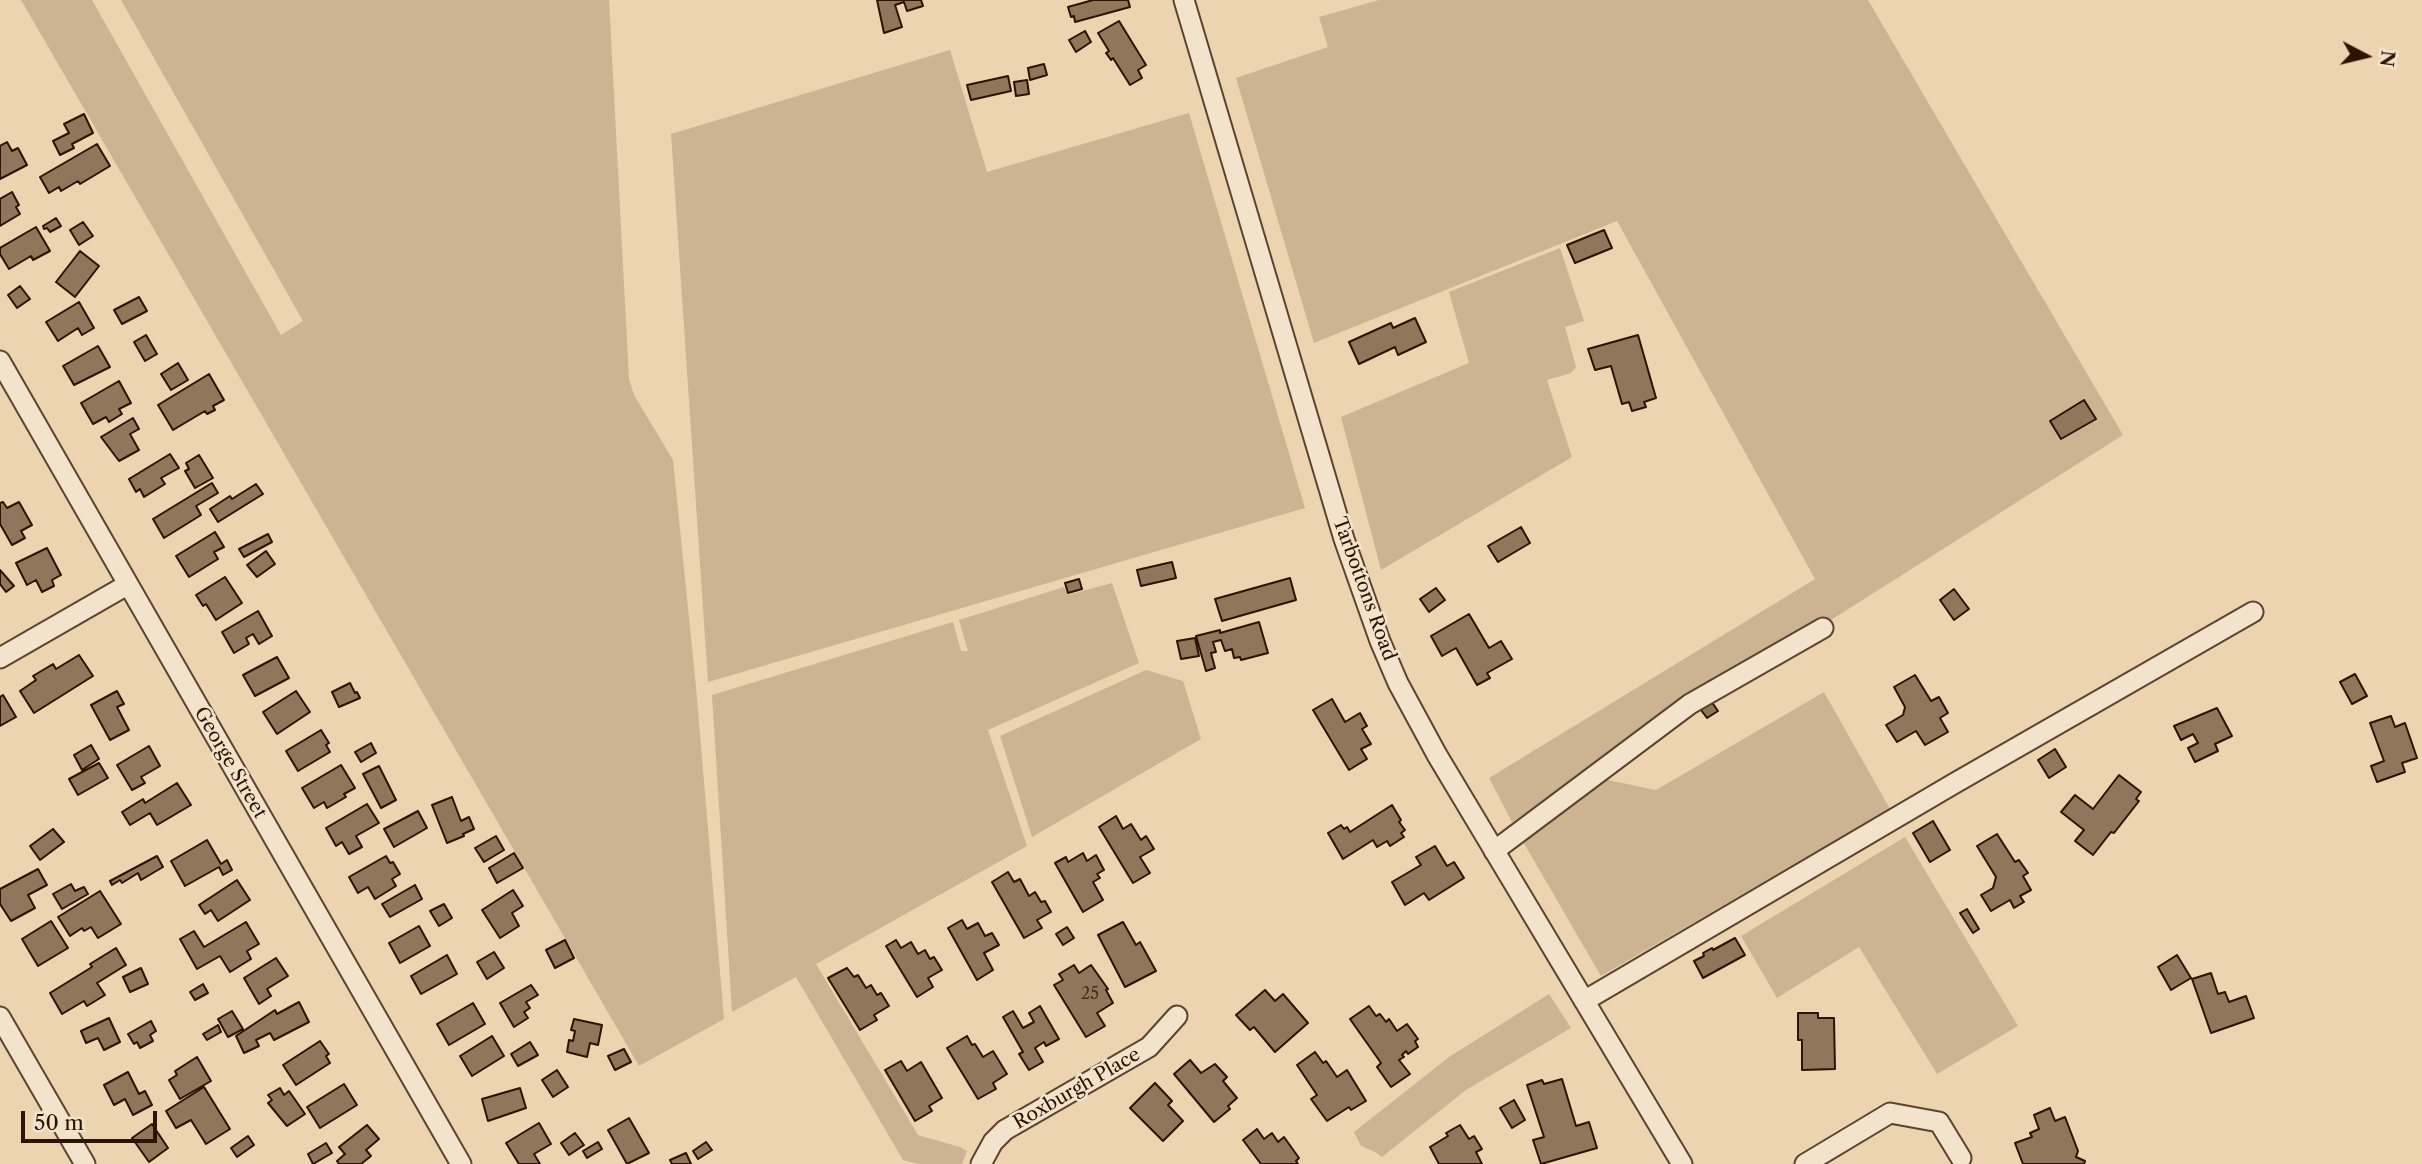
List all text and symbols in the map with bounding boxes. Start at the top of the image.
north arrow [2331,21,2401,91]
text: N [2375,49,2400,68]
street label: Tarbottons Road [1327,514,1401,664]
street label: George Street [189,703,271,823]
house number: 25 [1081,984,1099,1004]
street label: Roxburgh Place [1009,1043,1145,1135]
scale bar [24,1098,161,1142]
text: 50 m [34,1110,84,1135]

